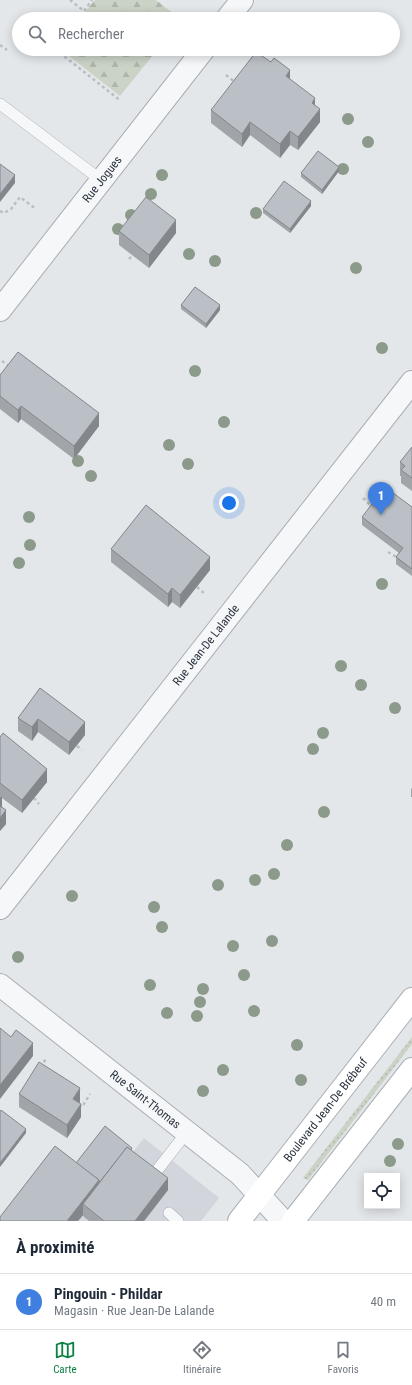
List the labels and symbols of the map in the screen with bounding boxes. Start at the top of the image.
street label: Rue Jogues [80,153,125,205]
pin: 1 [368,482,394,515]
your location [219,493,239,513]
street label: Rue Jean-De Lalande [170,601,242,688]
street label: Boulevard Jean-De Brébeuf [281,1055,371,1165]
street label: Rue Saint-Thomas [107,1067,183,1132]

